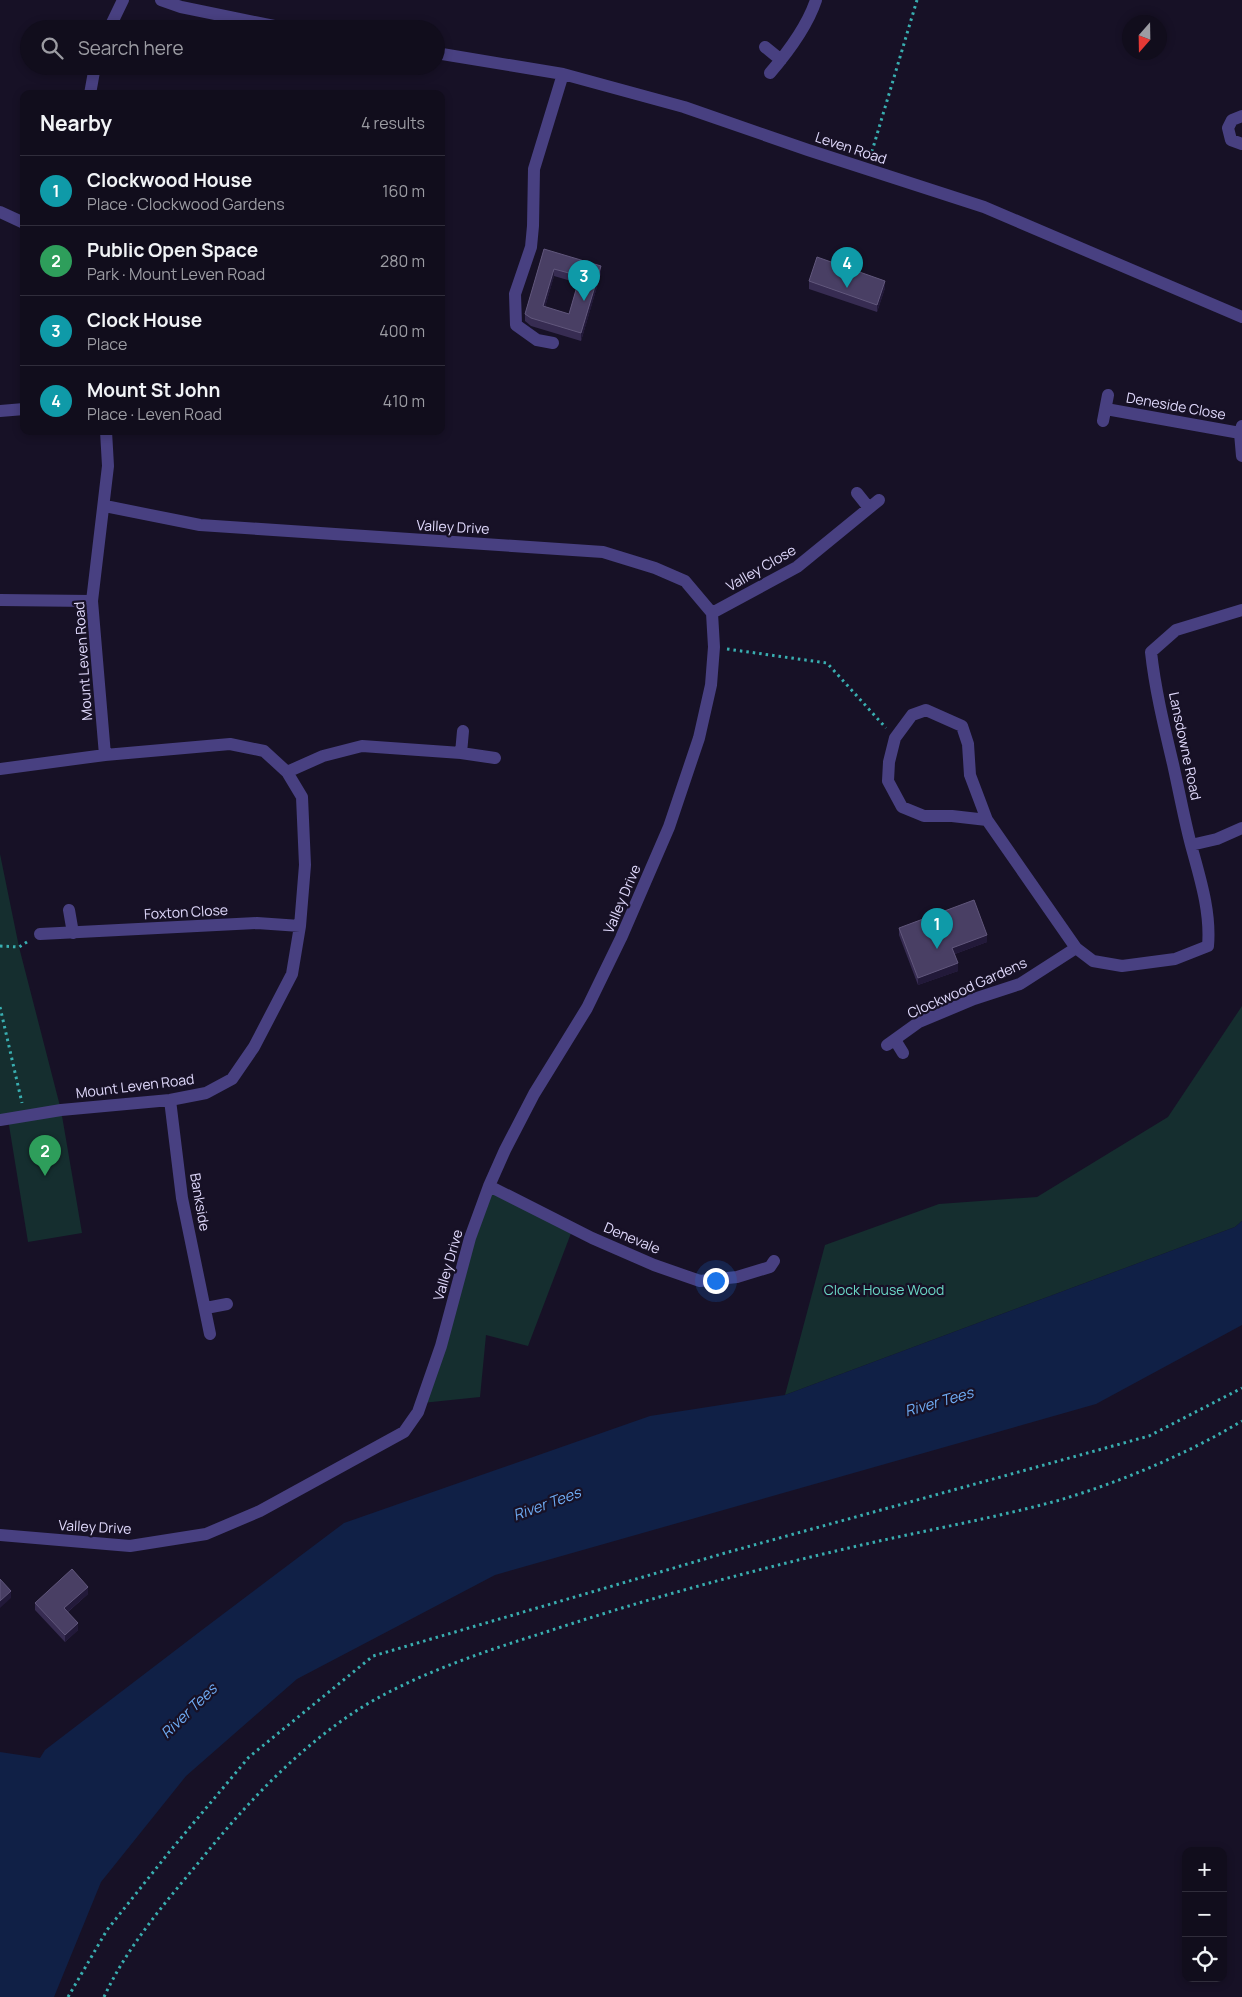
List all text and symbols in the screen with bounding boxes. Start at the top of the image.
north arrow [1122,15,1167,60]
search box [20,20,445,75]
icon: search [38,34,66,62]
text: Search here [78,35,184,61]
text: Nearby [40,109,112,137]
text: 4 results [361,112,425,134]
street label: Leven Road [813,127,889,168]
text: Clockwood House [87,167,252,193]
text: 1 [52,180,60,202]
text: 160 m [382,180,425,202]
text: Place · Clockwood Gardens [87,193,285,215]
text: Public Open Space [87,237,258,263]
pin: 4 [831,247,863,288]
text: 2 [51,250,61,272]
text: 280 m [380,250,425,272]
pin: 3 [568,260,600,301]
text: Park · Mount Leven Road [87,263,265,285]
text: Clock House [87,307,202,333]
text: 3 [51,320,61,342]
text: 400 m [379,320,425,342]
text: Place [87,333,127,355]
text: Mount St John [87,377,220,403]
street label: Deneside Close [1125,387,1227,424]
text: 4 [51,390,61,412]
text: 410 m [383,390,425,412]
text: Place · Leven Road [87,403,222,425]
street label: Valley Drive [416,515,490,538]
street label: Valley Close [722,540,799,595]
street label: Mount Leven Road [69,601,96,721]
street label: Lansdowne Road [1165,690,1206,802]
street label: Valley Drive [599,861,645,936]
street label: Foxton Close [143,900,228,923]
pin: 1 [921,908,953,949]
street label: Clockwood Gardens [904,953,1030,1022]
street label: Mount Leven Road [75,1069,195,1102]
pin: 2 [29,1135,61,1176]
street label: Bankside [186,1171,215,1232]
street label: Denevale [601,1217,663,1258]
street label: Valley Drive [428,1227,467,1303]
your location [703,1268,729,1294]
park label: Clock House Wood [824,1280,944,1299]
water label: River Tees [902,1381,977,1421]
water label: River Tees [510,1481,585,1525]
street label: Valley Drive [58,1515,132,1538]
water label: River Tees [156,1678,222,1743]
map controls [1182,1847,1227,1982]
button: + [1182,1847,1227,1892]
button: − [1182,1892,1227,1937]
button: locate [1182,1937,1227,1982]

